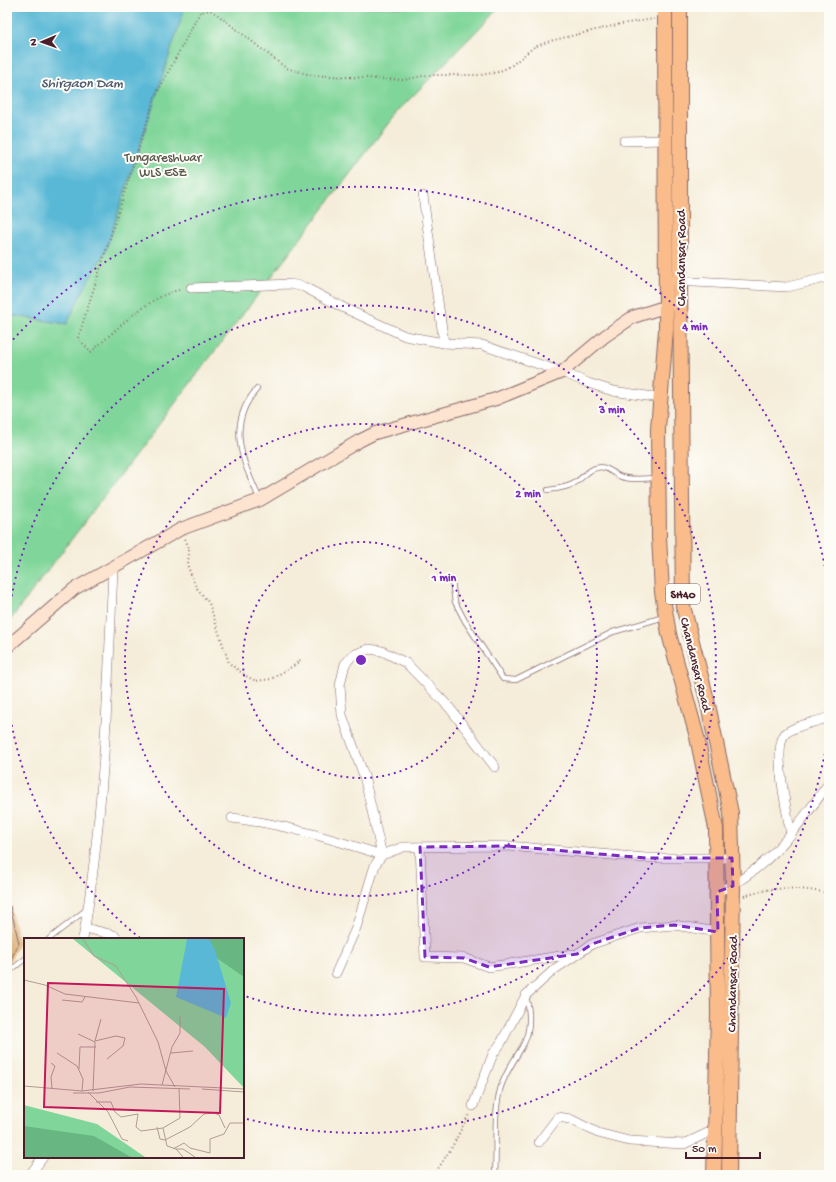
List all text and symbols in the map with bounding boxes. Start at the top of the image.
north arrow [22,22,62,62]
text: N [28,38,40,46]
water label: Shirgaon Dam [41,76,123,93]
park label: Tungareshwar WLS ESZ [124,151,203,181]
street label: Chandansar Road [675,208,690,306]
text: 4 min [681,321,708,335]
text: 3 min [598,404,625,418]
text: 2 min [515,488,541,502]
text: 1 min [431,572,457,586]
road number: SH40 [666,584,700,604]
street label: Chandansar Road [676,616,714,715]
centre of rings [354,653,368,667]
street label: Chandansar Road [725,934,742,1032]
inset map [24,938,244,1158]
scale bar [686,1134,760,1160]
text: 50 m [692,1143,717,1157]

